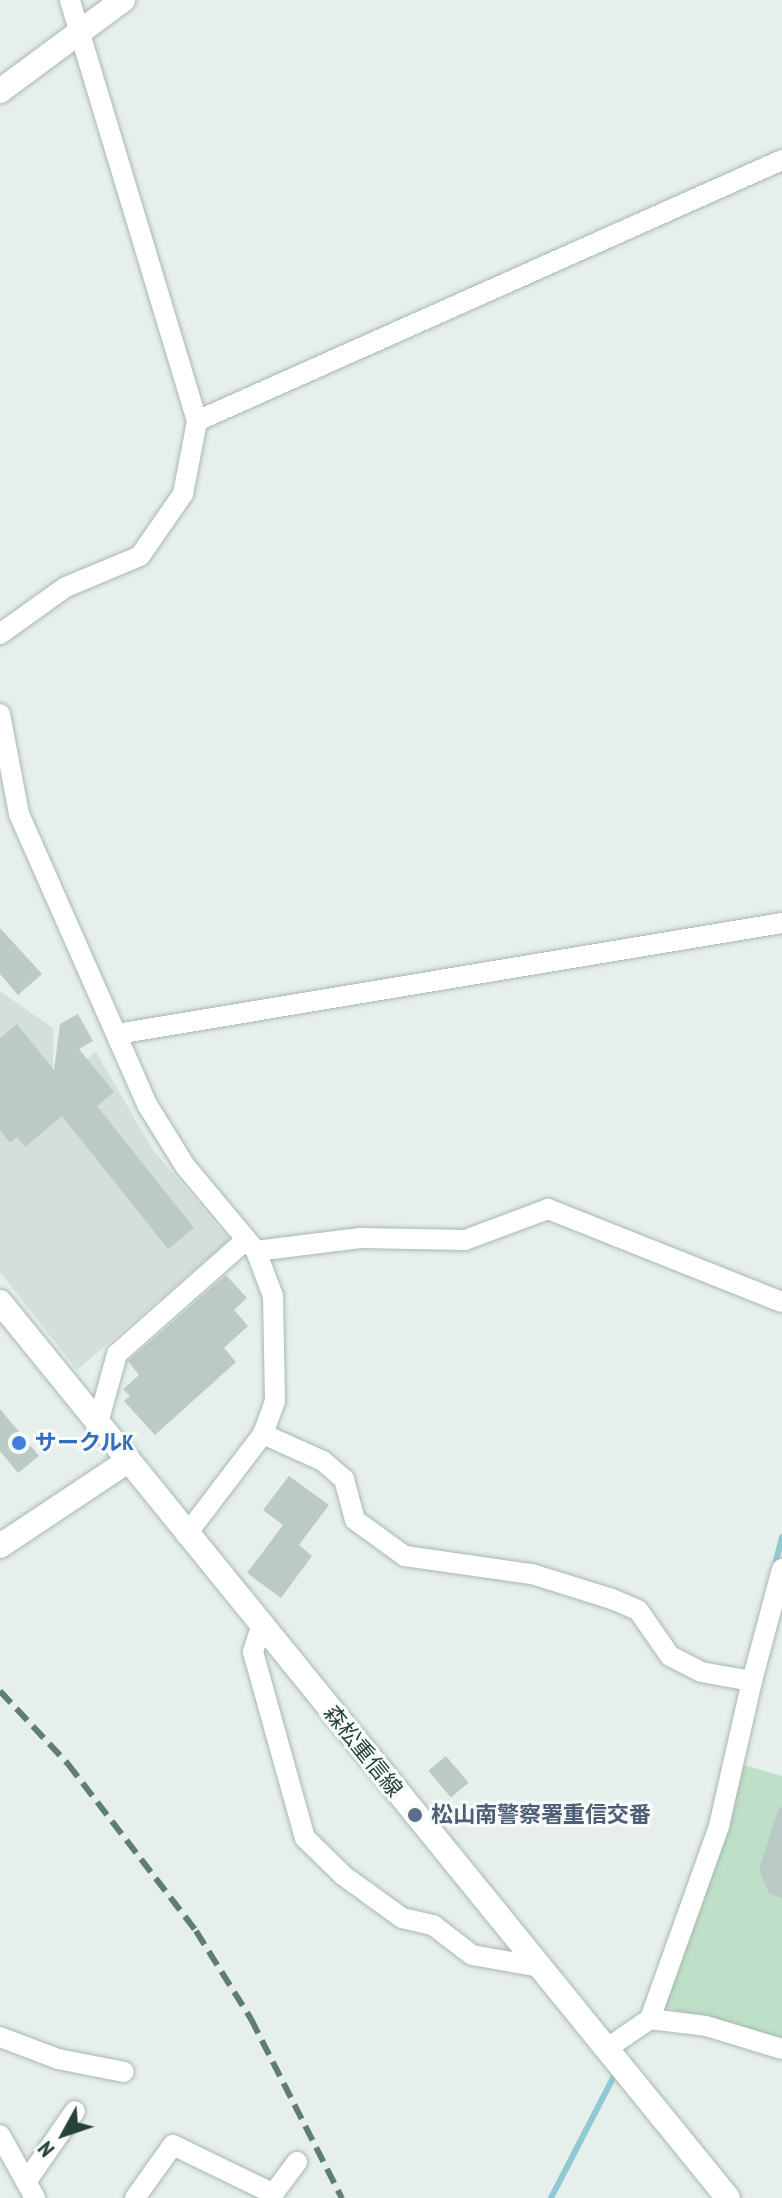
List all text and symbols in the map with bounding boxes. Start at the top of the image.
place label: サークルK [35,1430,134,1456]
marker: サークルK [10,1434,28,1452]
street label: 森松重信線 [318,1700,408,1802]
place label: 松山南警察署重信交番 [431,1802,651,1828]
marker: 松山南警察署重信交番 [406,1806,424,1824]
north arrow [24,2094,104,2174]
text: N [31,2136,60,2163]

